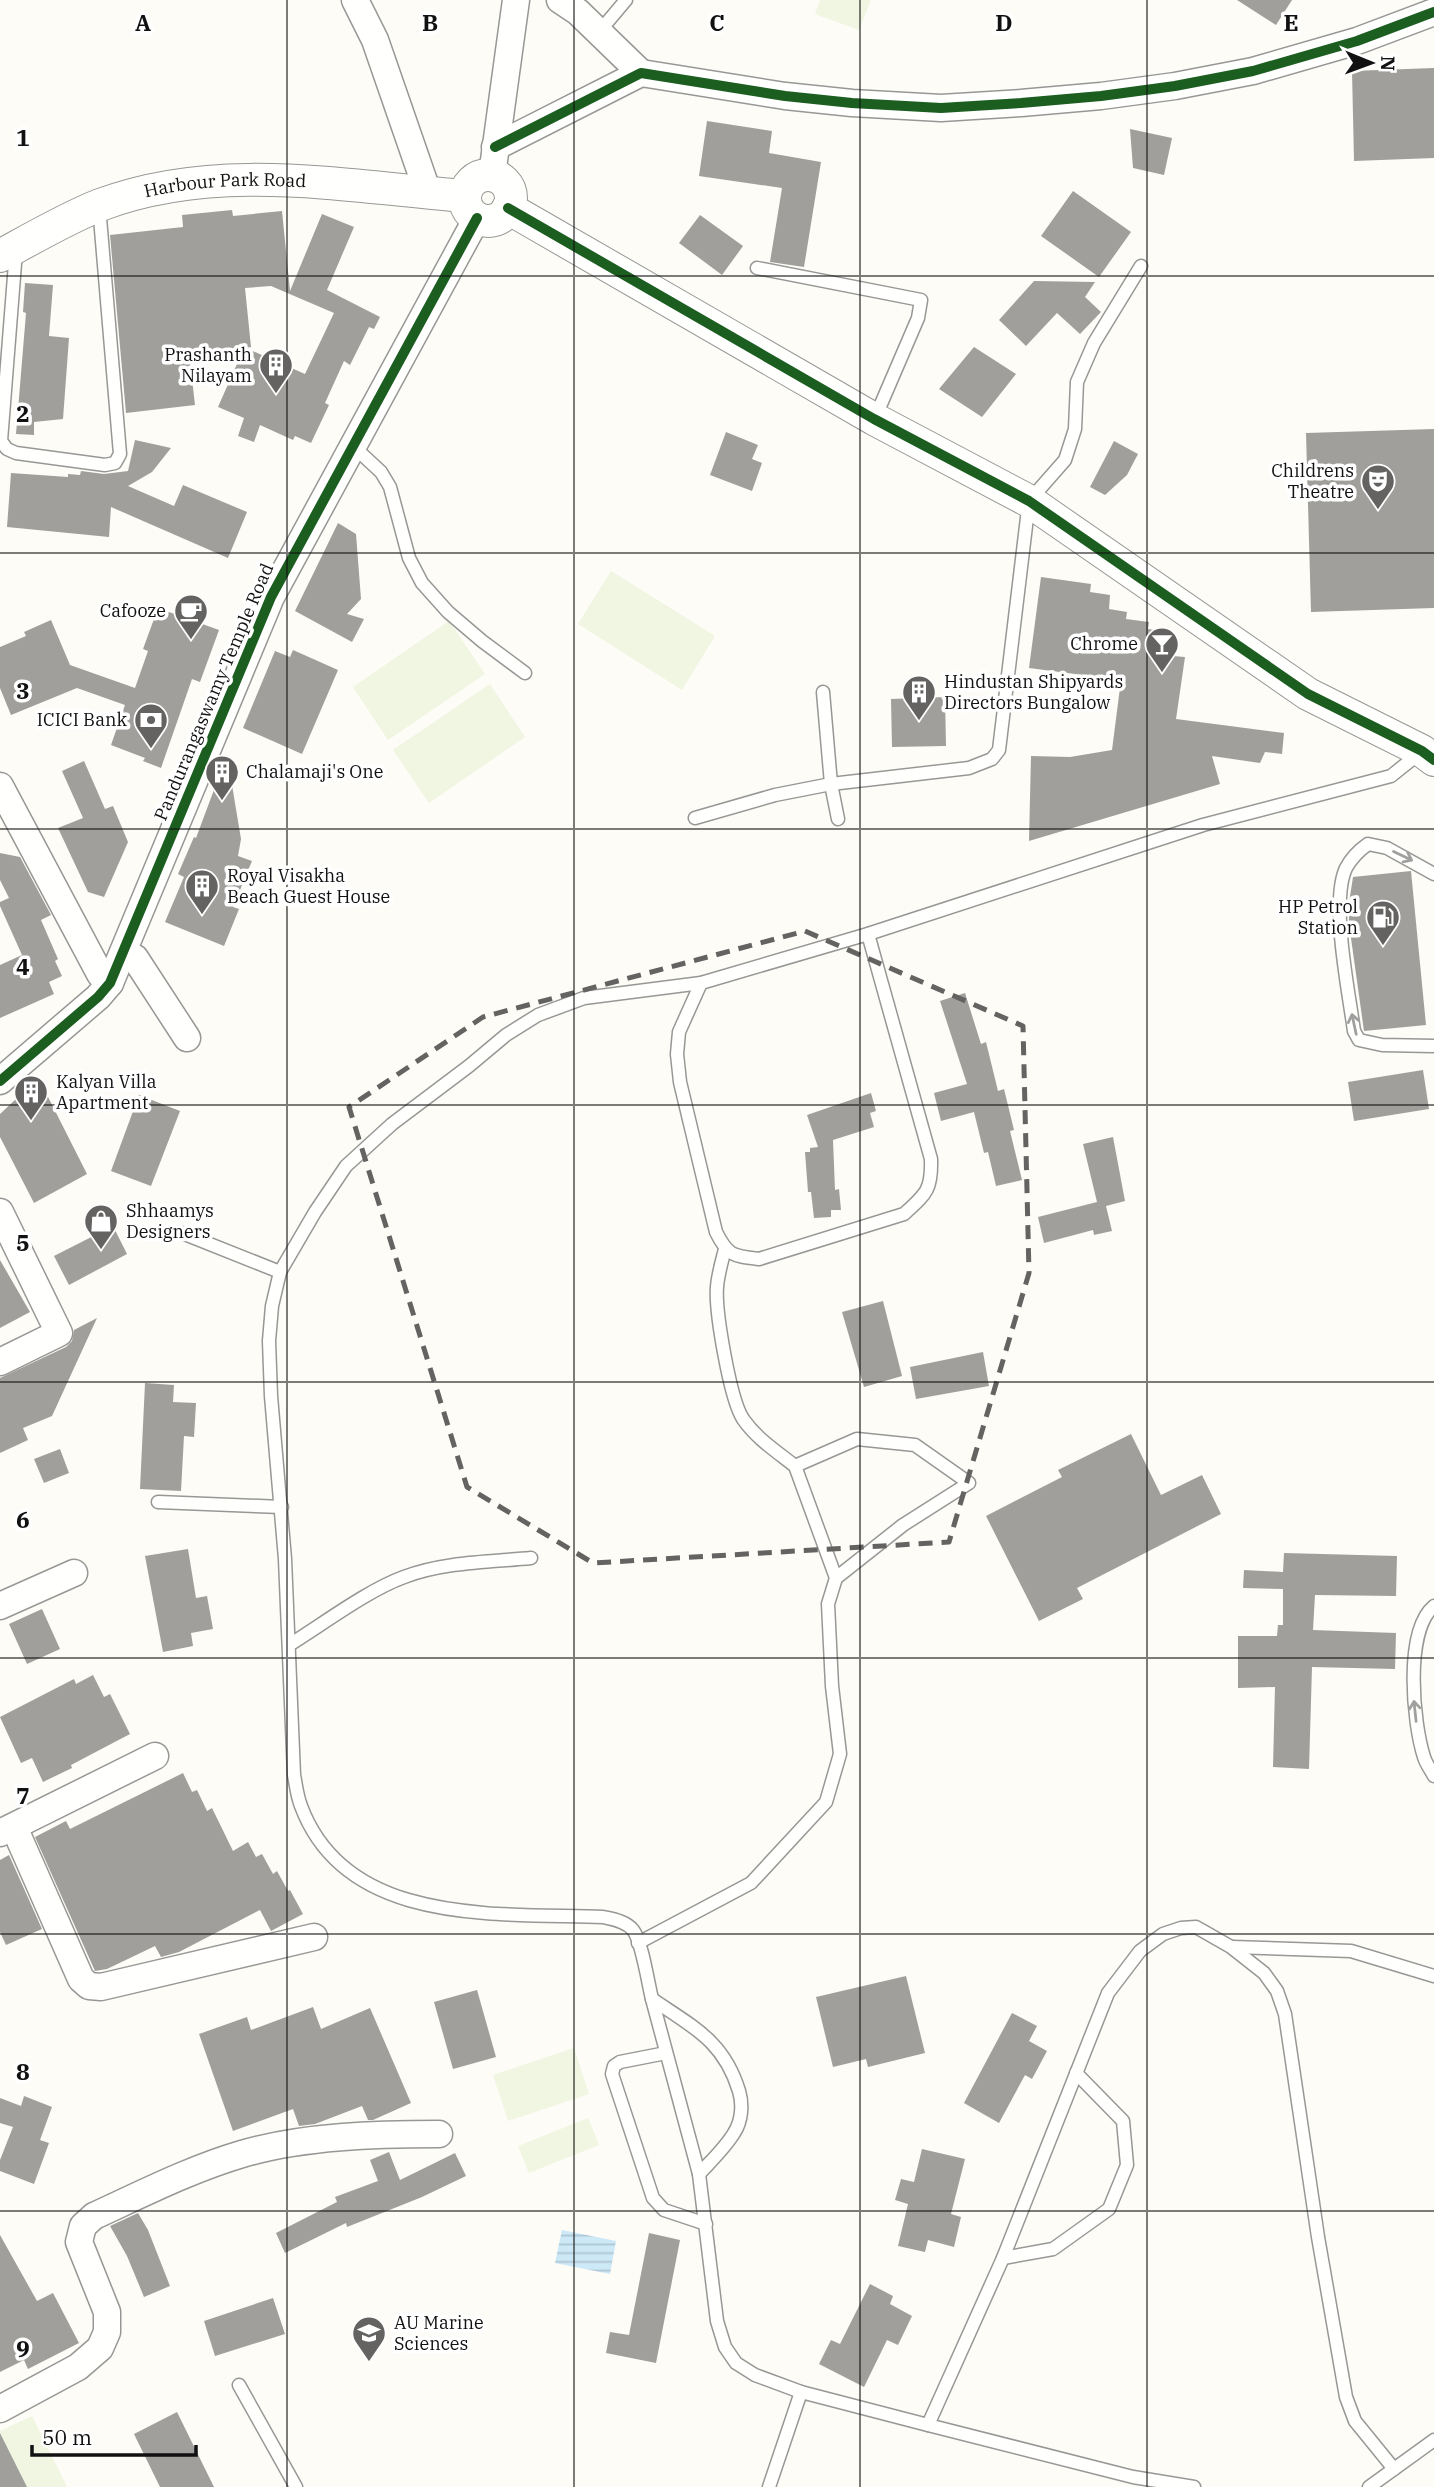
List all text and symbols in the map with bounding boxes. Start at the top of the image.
text: A [135,7,151,37]
text: B [422,7,438,37]
text: C [709,7,725,37]
text: D [995,7,1013,37]
text: E [1283,7,1299,37]
north arrow [1336,28,1406,98]
text: N [1376,56,1400,71]
text: 1 [16,122,30,152]
street label: Harbour Park Road [142,168,307,202]
place label: Prashanth Nilayam [164,343,252,387]
building icon: Prashanth Nilayam [257,346,295,395]
text: 2 [16,398,30,428]
place label: Childrens Theatre [1271,459,1354,503]
theatre icon: Childrens Theatre [1359,462,1397,511]
street label: Pandurangaswamy Temple Road [149,560,278,824]
cafe icon: Cafooze [172,592,210,641]
place label: Cafooze [100,599,166,622]
bar icon: Chrome [1143,625,1181,674]
place label: Chrome [1070,632,1138,655]
place label: Hindustan Shipyards Directors Bungalow [944,670,1123,714]
building icon: Hindustan Shipyards Directors Bungalow [900,673,938,722]
text: 3 [16,675,30,705]
bank icon: ICICI Bank [132,701,170,750]
place label: ICICI Bank [37,708,127,731]
building icon: Chalamaji's One [203,753,241,802]
place label: Chalamaji's One [246,760,383,783]
one-way arrow [1392,849,1413,863]
place label: Royal Visakha Beach Guest House [227,864,390,908]
building icon: Royal Visakha Beach Guest House [183,867,221,916]
place label: HP Petrol Station [1278,895,1358,939]
fuel station icon: HP Petrol Station [1364,898,1402,947]
text: 4 [16,951,30,981]
one-way arrow [1347,1013,1361,1036]
place label: Kalyan Villa Apartment [56,1070,157,1114]
building icon: Kalyan Villa Apartment [12,1073,50,1122]
place label: Shhaamys Designers [126,1199,214,1243]
shop icon: Shhaamys Designers [82,1202,120,1251]
text: 5 [16,1227,30,1257]
text: 6 [16,1504,30,1534]
one-way arrow [1409,1701,1422,1723]
text: 7 [16,1780,30,1810]
text: 8 [16,2056,30,2086]
place label: AU Marine Sciences [394,2311,484,2355]
school or university icon: AU Marine Sciences [350,2314,388,2363]
text: 9 [16,2333,30,2363]
scale bar [32,2414,196,2458]
text: 50 m [42,2423,92,2451]

